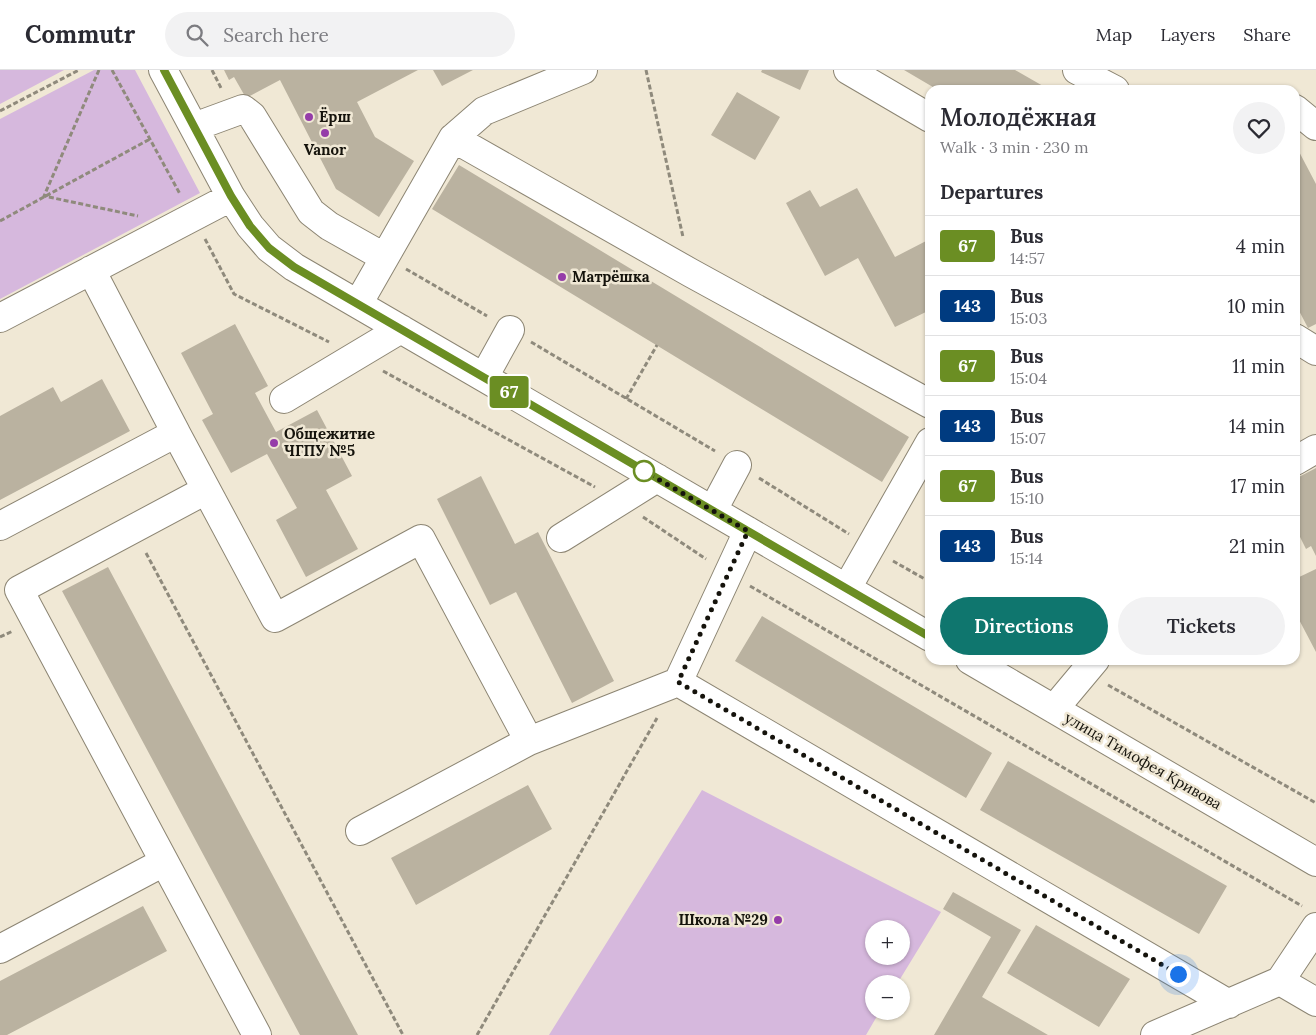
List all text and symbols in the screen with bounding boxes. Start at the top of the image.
search box [165,12,515,57]
text: Commutr [25,19,135,50]
icon: search [183,21,211,49]
text: Search here [223,23,329,47]
text: Map [1096,23,1132,46]
text: Layers [1160,23,1215,46]
text: Share [1243,23,1291,46]
text: Молодёжная [940,102,1097,133]
button: heart [1233,102,1285,154]
place label: Ёрш [319,107,351,126]
marker: Ёрш [303,111,315,123]
marker: Vanor [319,127,331,139]
text: Walk · 3 min · 230 m [940,137,1089,157]
place label: Vanor [304,140,347,159]
text: Departures [940,180,1043,204]
text: Bus [1010,224,1043,248]
text: 67 [958,234,977,257]
text: 4 min [1236,234,1285,258]
text: 14:57 [1010,248,1045,268]
place label: Матрёшка [572,267,650,286]
marker: Матрёшка [556,271,568,283]
text: Bus [1010,284,1043,308]
text: 143 [954,294,981,317]
text: 10 min [1227,294,1285,318]
text: 15:03 [1010,308,1047,328]
text: Bus [1010,344,1043,368]
text: 67 [958,354,977,377]
text: 11 min [1232,354,1285,378]
text: 15:04 [1010,368,1047,388]
line badge: 67 [486,376,532,408]
text: 67 [500,380,518,403]
text: Bus [1010,404,1043,428]
text: 143 [954,414,981,437]
text: 14 min [1229,414,1285,438]
place label: Общежитие ЧГПУ №5 [284,424,375,460]
text: 15:07 [1010,428,1046,448]
marker: Общежитие ЧГПУ №5 [268,437,280,449]
unlabelled marker [633,460,655,482]
text: Bus [1010,464,1043,488]
text: 67 [958,474,977,497]
text: 17 min [1230,474,1285,498]
text: 15:10 [1010,488,1044,508]
text: Bus [1010,524,1043,548]
text: 143 [954,534,981,557]
text: 21 min [1229,534,1285,558]
text: 15:14 [1010,548,1043,568]
button: Directions [940,597,1108,655]
button: Tickets [1118,597,1285,655]
street label: улица Тимофея Кривова [1061,708,1225,814]
place label: Школа №29 [678,910,768,929]
marker: Школа №29 [772,914,784,926]
map controls [865,920,910,1020]
button: + [865,920,910,965]
your location [1166,962,1191,987]
button: − [865,975,910,1020]

